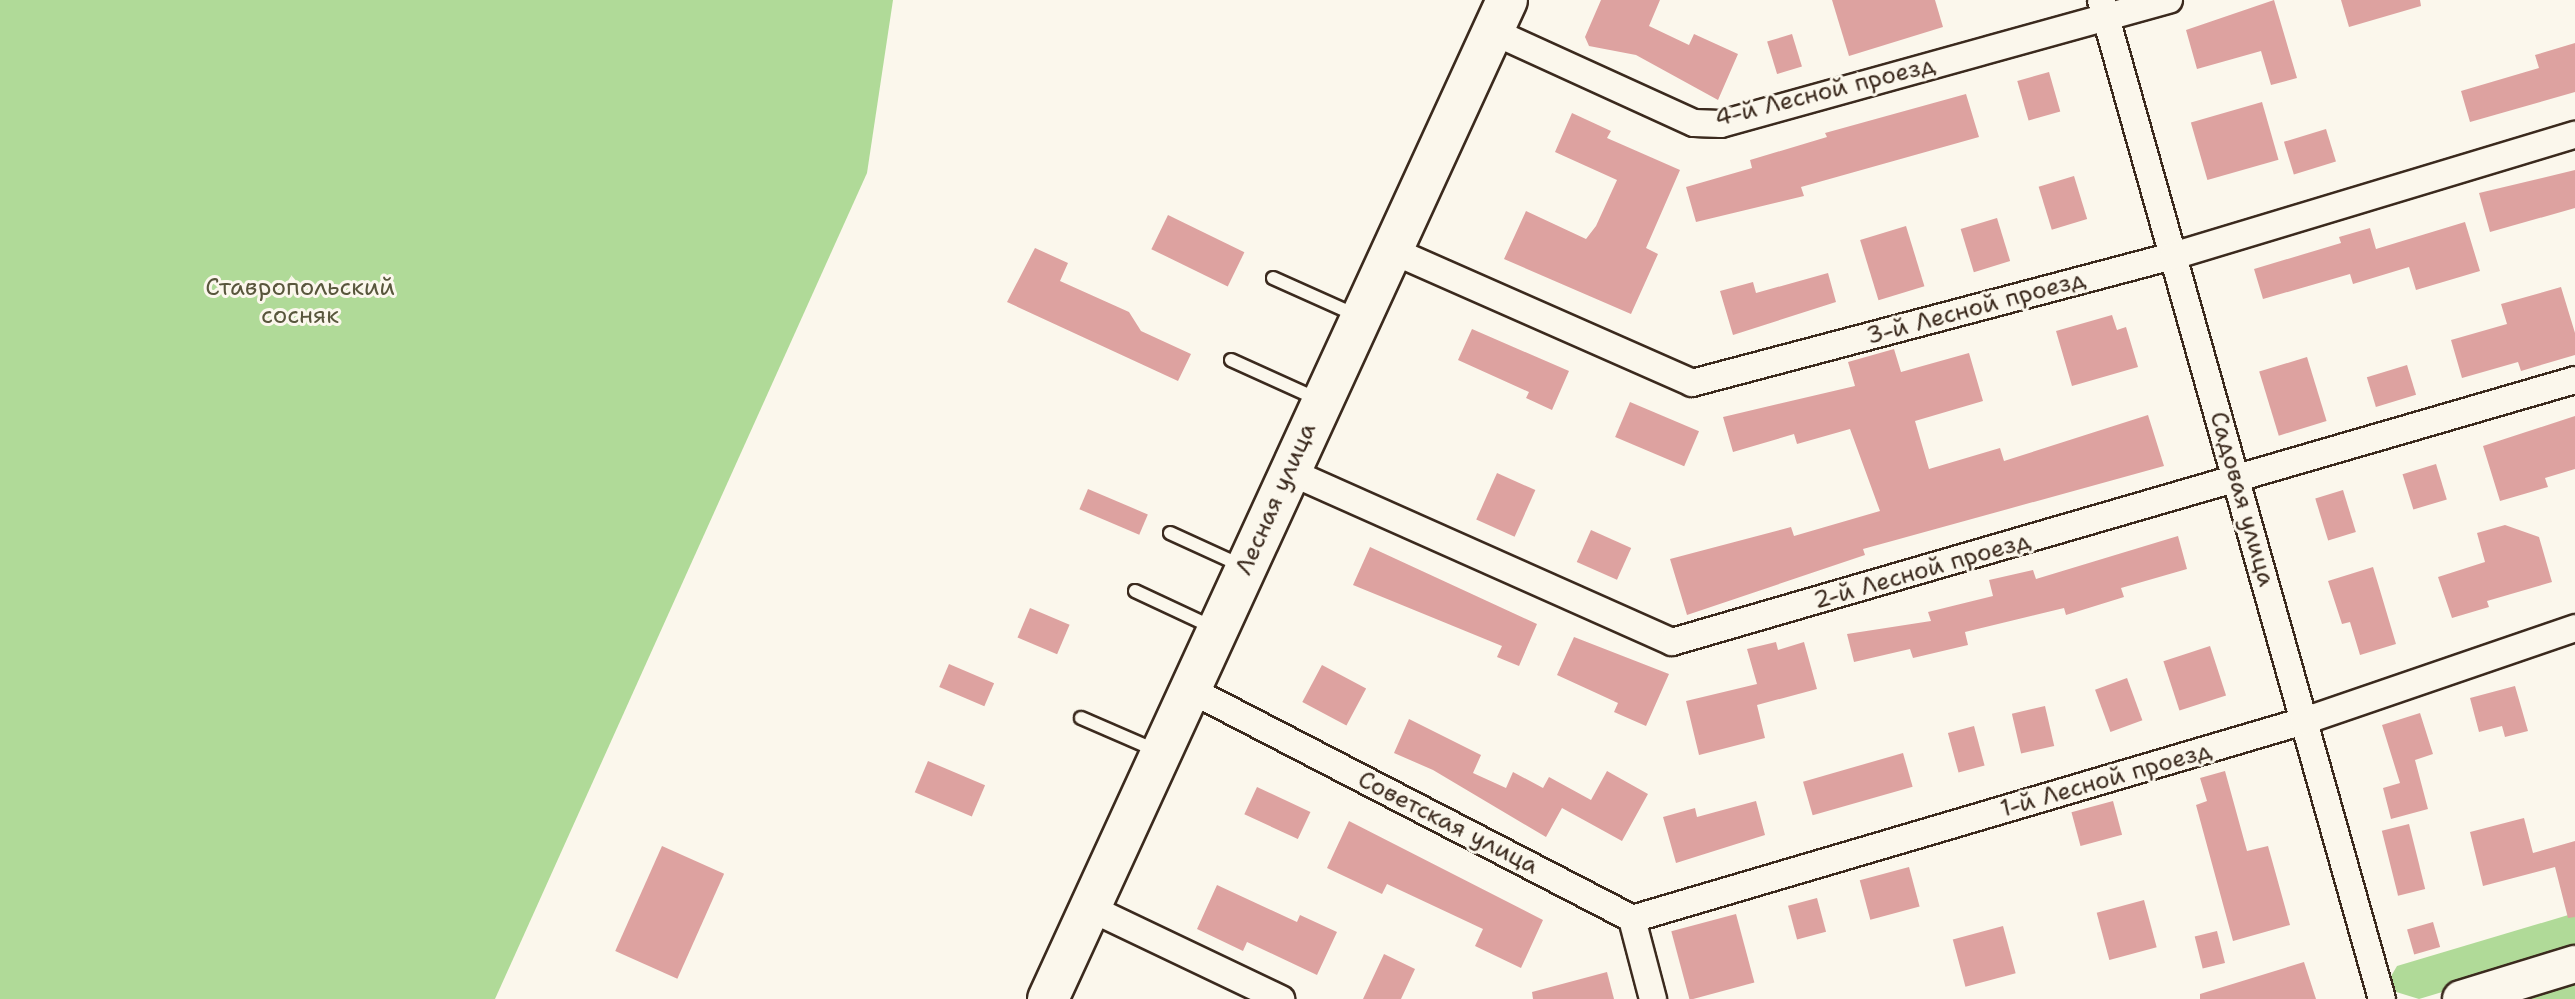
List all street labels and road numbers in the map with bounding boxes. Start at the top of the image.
street label: 4-й Лесной проезд [1712,51,1938,133]
street label: 3-й Лесной проезд [1863,265,2089,351]
street label: Садовая улица [2203,408,2281,590]
street label: Лесная улица [1230,418,1322,580]
street label: 2-й Лесной проезд [1810,526,2034,616]
street label: 1-й Лесной проезд [1997,736,2215,824]
street label: Советская улица [1353,765,1543,881]

